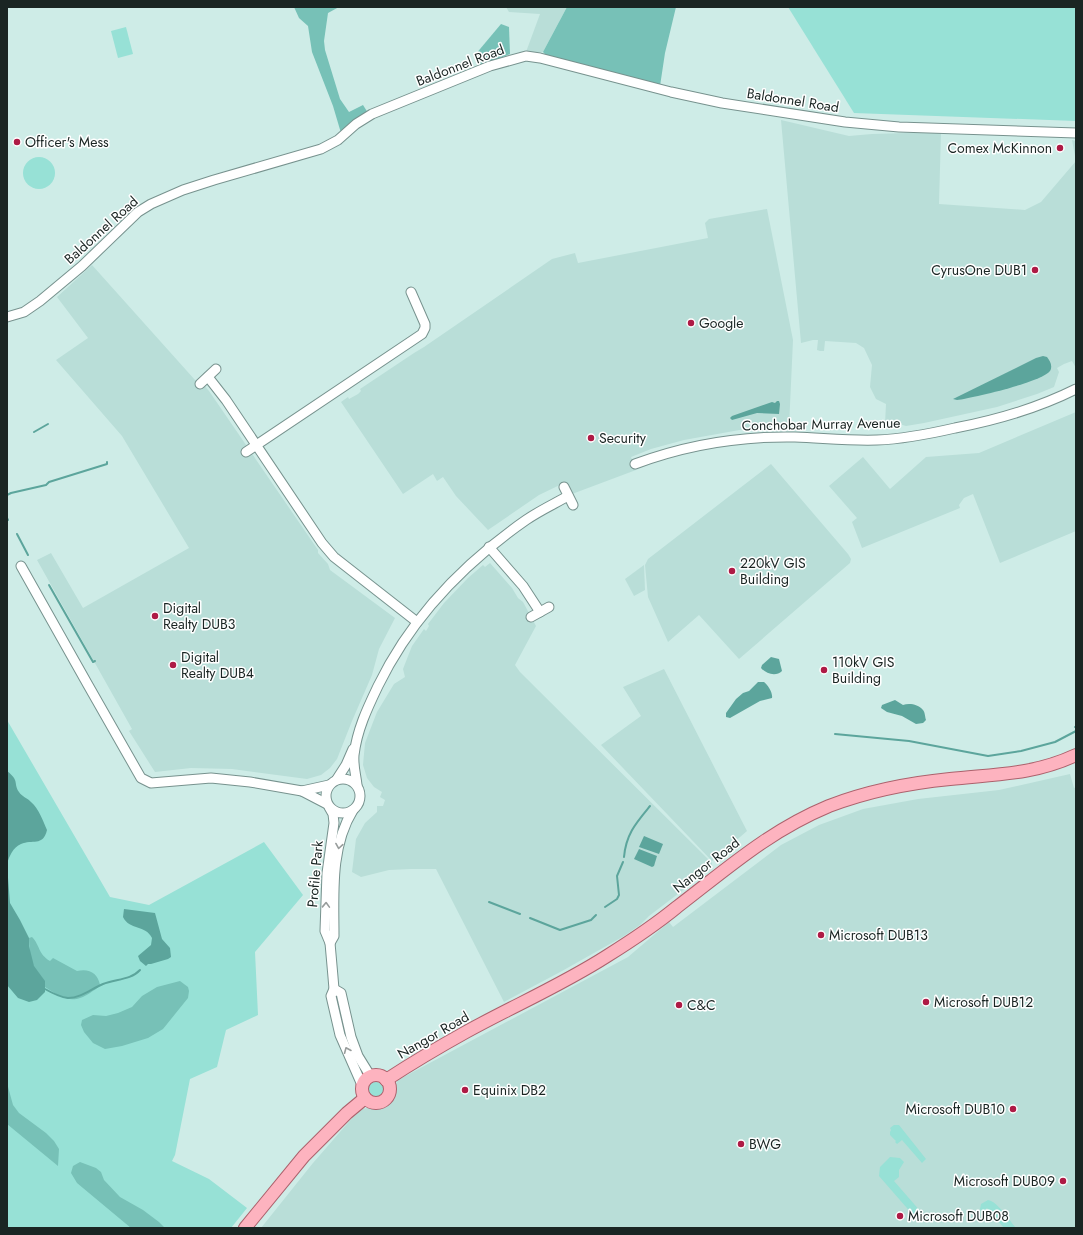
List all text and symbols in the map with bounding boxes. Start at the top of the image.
street label: Baldonnel Road [413,39,507,91]
street label: Baldonnel Road [746,83,840,117]
place label: Officer's Mess [25,132,109,152]
marker: Officer's Mess [12,137,22,147]
place label: Comex McKinnon [947,138,1052,158]
marker: Comex McKinnon [1055,143,1065,153]
street label: Baldonnel Road [60,191,142,269]
place label: CyrusOne DUB1 [931,260,1027,280]
marker: CyrusOne DUB1 [1030,265,1040,275]
place label: Google [699,313,744,333]
marker: Google [686,318,696,328]
street label: Conchobar Murray Avenue [741,413,901,435]
place label: Security [599,428,647,448]
marker: Security [586,433,596,443]
place label: 220kV GIS Building [740,553,806,589]
marker: 220kV GIS Building [727,566,737,576]
place label: Digital Realty DUB3 [163,598,236,634]
marker: Digital Realty DUB3 [150,611,160,621]
place label: Digital Realty DUB4 [181,647,254,683]
place label: 110kV GIS Building [832,652,895,688]
marker: Digital Realty DUB4 [168,660,178,670]
marker: 110kV GIS Building [819,665,829,675]
street label: Nangor Road [668,833,744,897]
street label: Profile Park [302,839,328,908]
one-way arrow [335,842,344,849]
one-way arrow [321,902,330,908]
place label: Microsoft DUB13 [829,925,928,945]
marker: Microsoft DUB13 [816,930,826,940]
place label: Microsoft DUB12 [934,992,1033,1012]
place label: C&C [687,995,716,1015]
marker: Microsoft DUB12 [921,997,931,1007]
marker: C&C [674,1000,684,1010]
street label: Nangor Road [393,1006,473,1064]
one-way arrow [343,1046,351,1053]
place label: Equinix DB2 [473,1080,546,1100]
marker: Equinix DB2 [460,1085,470,1095]
place label: Microsoft DUB10 [905,1099,1005,1119]
marker: Microsoft DUB10 [1008,1104,1018,1114]
place label: BWG [749,1134,781,1154]
marker: BWG [736,1139,746,1149]
place label: Microsoft DUB09 [954,1171,1055,1191]
marker: Microsoft DUB09 [1058,1176,1068,1186]
place label: Microsoft DUB08 [908,1206,1009,1226]
marker: Microsoft DUB08 [895,1211,905,1221]

